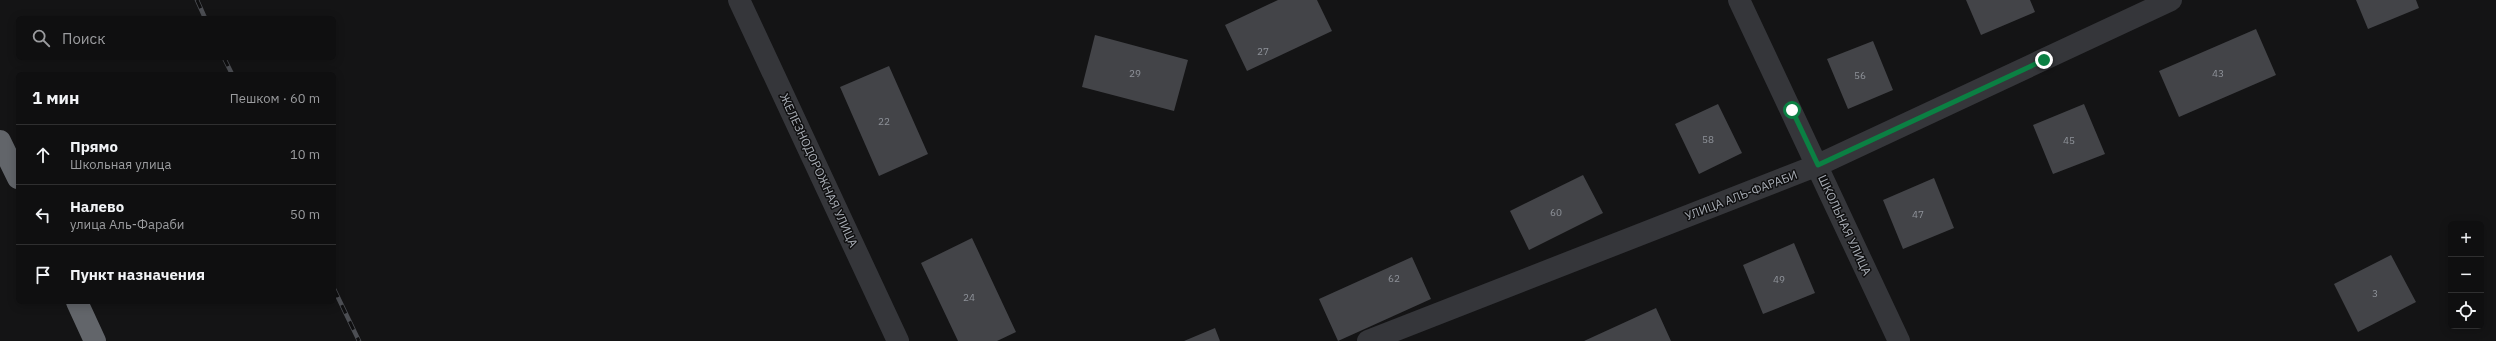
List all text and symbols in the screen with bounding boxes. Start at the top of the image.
search box [16,16,336,60]
icon: search [30,27,52,49]
text: Поиск [62,29,105,48]
house number: 27 [1257,45,1269,58]
route end [2035,51,2053,69]
house number: 29 [1129,67,1141,80]
house number: 43 [2212,67,2224,80]
house number: 56 [1854,69,1866,82]
text: 1 мин [32,87,79,109]
text: Пешком · 60 m [230,90,320,107]
street label: ЖЕЛЕЗНОДОРОЖНАЯ УЛИЦА [777,91,861,250]
route start [1783,101,1801,119]
house number: 22 [878,115,890,128]
house number: 58 [1702,133,1714,146]
house number: 45 [2063,134,2075,147]
text: Прямо [70,137,118,156]
icon: ahead [32,144,54,166]
text: 10 m [290,146,320,163]
text: Школьная улица [70,156,171,173]
street label: УЛИЦА АЛЬ-ФАРАБИ [1683,167,1799,223]
street label: ШКОЛЬНАЯ УЛИЦА [1815,172,1875,278]
text: Налево [70,197,124,216]
icon: left [32,204,54,226]
text: 50 m [290,206,320,223]
house number: 60 [1550,206,1562,219]
house number: 47 [1912,208,1924,221]
text: улица Аль-Фараби [70,216,185,233]
map controls [2448,221,2484,329]
button: + [2448,221,2484,257]
button: − [2448,257,2484,293]
icon: arrive [32,264,54,286]
text: Пункт назначения [70,265,205,284]
house number: 62 [1388,272,1400,285]
house number: 49 [1773,273,1785,286]
house number: 3 [2372,287,2378,300]
house number: 24 [963,291,975,304]
button: locate [2448,293,2484,329]

